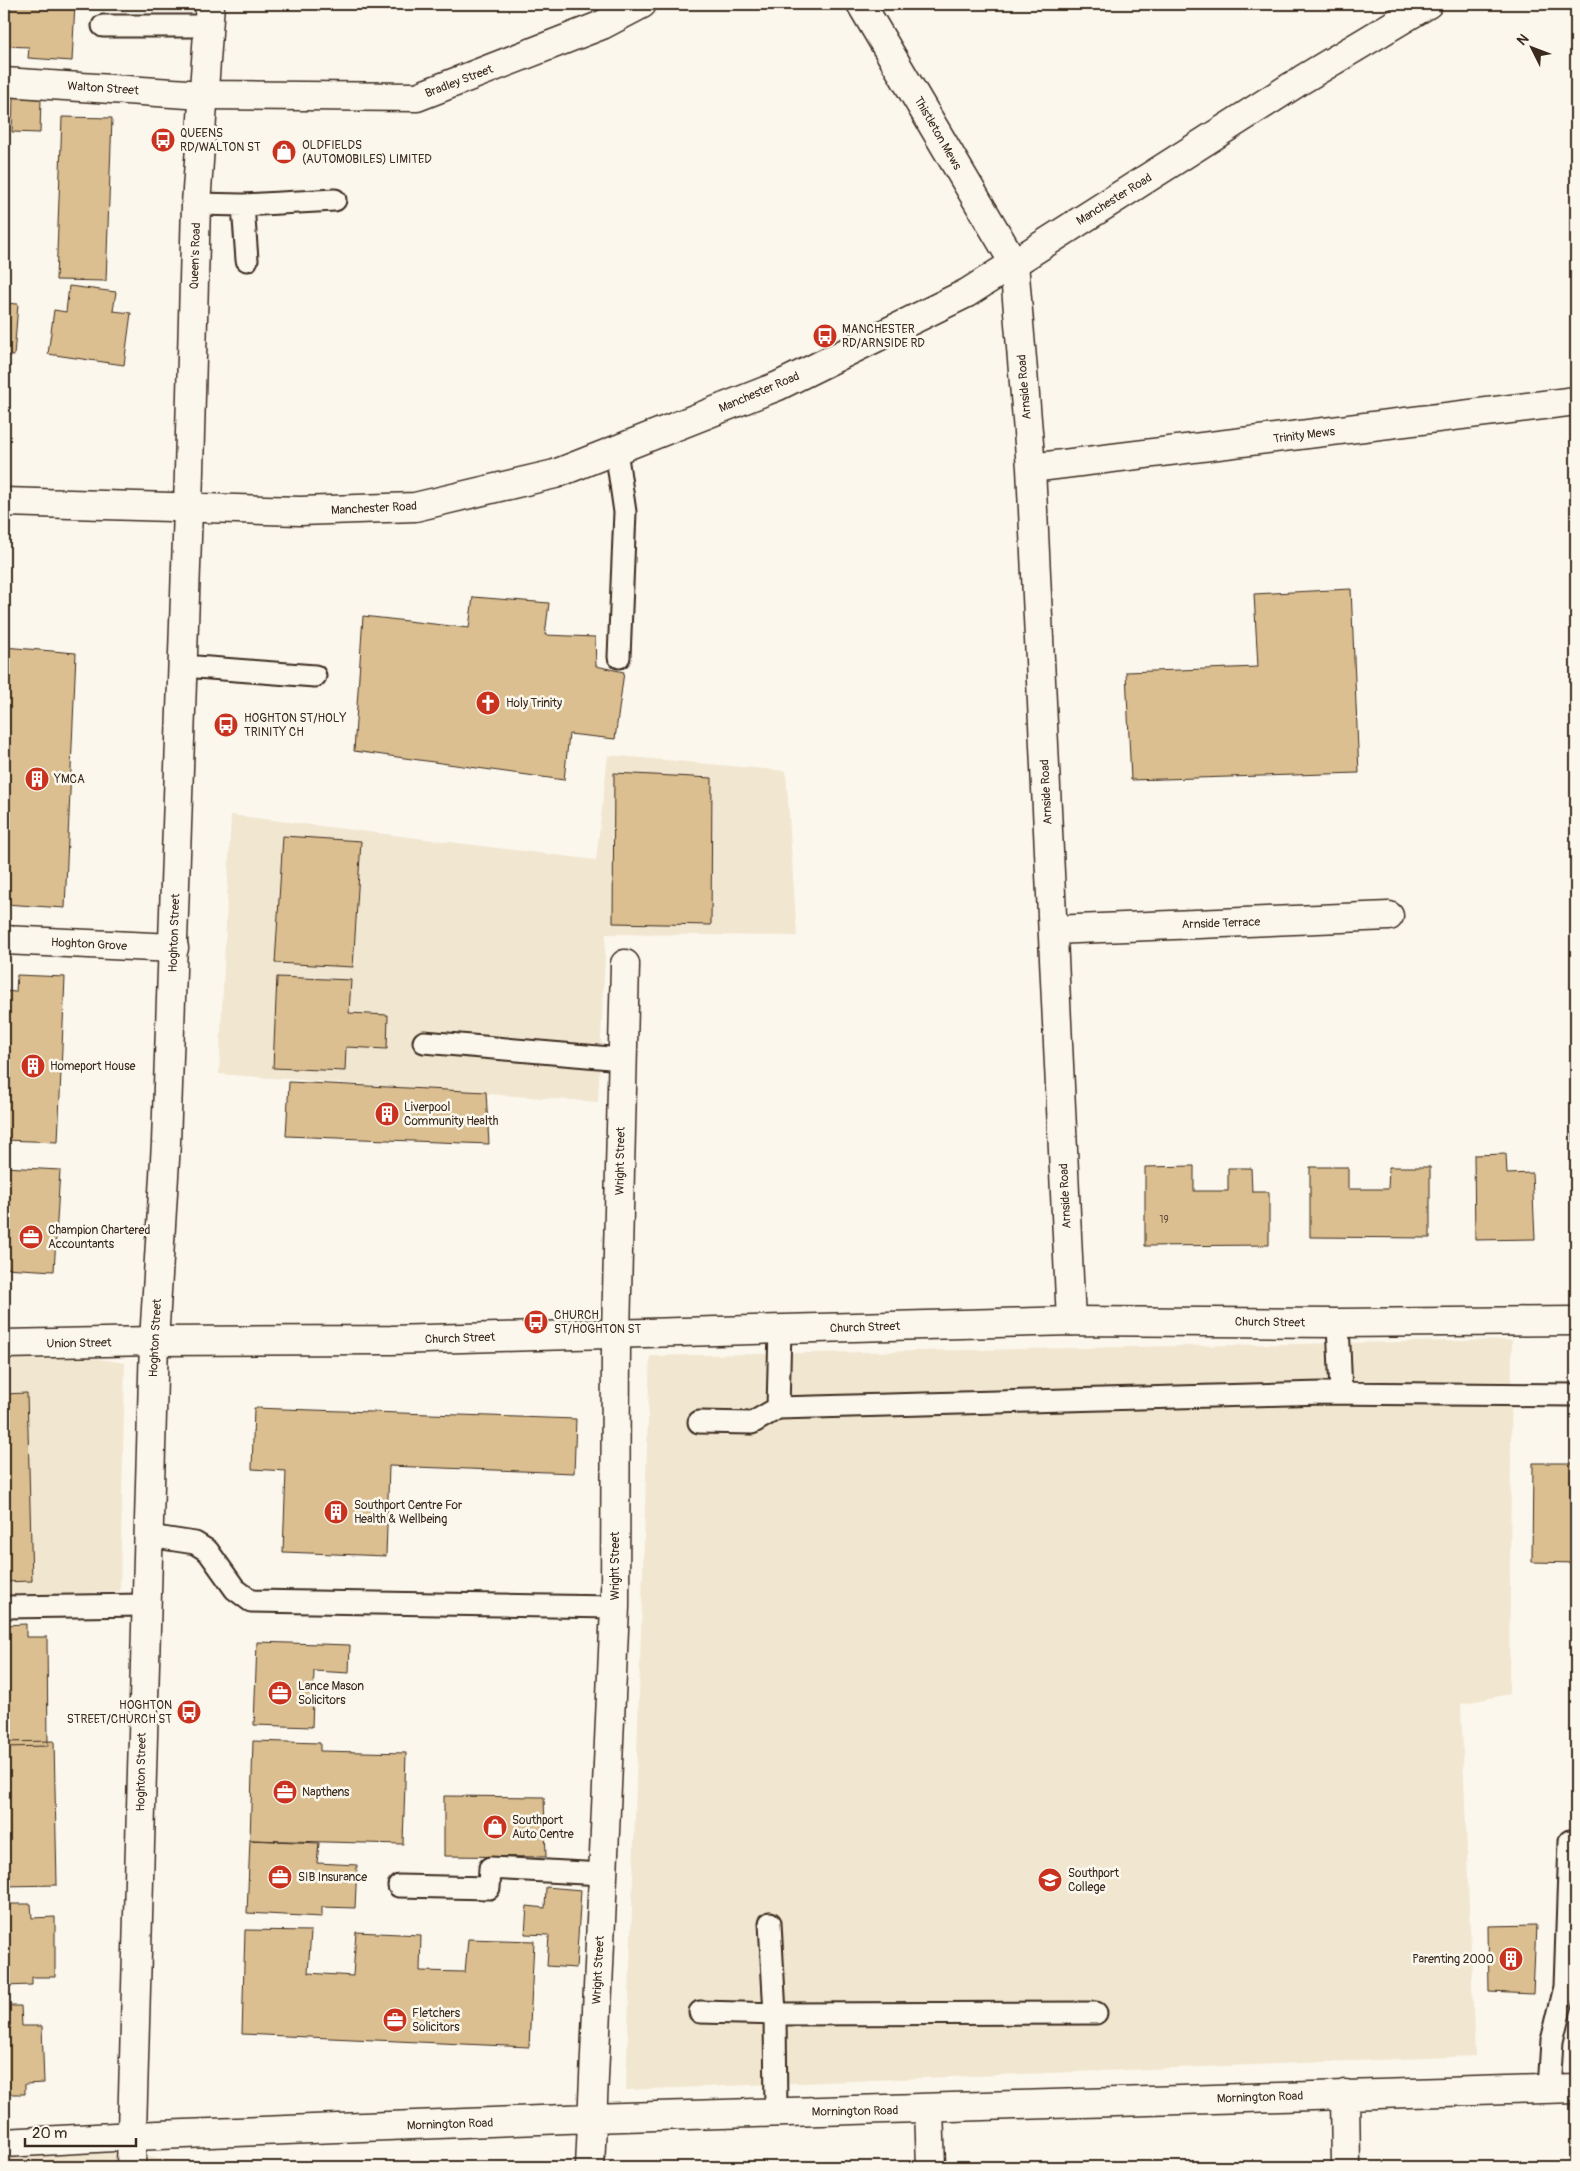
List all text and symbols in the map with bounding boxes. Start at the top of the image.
north arrow [1508,22,1558,72]
text: N [1513,30,1532,49]
street label: Bradley Street [423,62,495,101]
street label: Walton Street [67,79,139,98]
street label: Thistleton Mews [911,94,965,173]
place label: QUEENS RD/WALTON ST [180,126,261,155]
bus stop icon: QUEENS RD/WALTON ST [150,127,176,153]
place label: OLDFIELDS (AUTOMOBILES) LIMITED [302,138,432,167]
shop icon: OLDFIELDS (AUTOMOBILES) LIMITED [271,139,297,165]
street label: Manchester Road [1074,170,1155,229]
street label: Queen's Road [187,222,204,290]
place label: MANCHESTER RD/ARNSIDE RD [842,322,925,351]
bus stop icon: MANCHESTER RD/ARNSIDE RD [812,323,838,349]
street label: Arnside Road [1014,354,1035,420]
street label: Manchester Road [717,369,802,416]
street label: Trinity Mews [1272,424,1336,447]
street label: Manchester Road [331,499,418,518]
church icon: Holy Trinity [475,690,501,716]
place label: Holy Trinity [506,696,562,711]
place label: HOGHTON ST/HOLY TRINITY CH [244,711,346,740]
bus stop icon: HOGHTON ST/HOLY TRINITY CH [213,712,239,738]
street label: Arnside Road [1037,759,1056,825]
building icon: YMCA [24,766,50,792]
place label: YMCA [53,772,85,787]
street label: Hoghton Street [166,893,183,973]
street label: Arnside Terrace [1181,915,1261,932]
street label: Hoghton Grove [51,935,127,954]
building icon: Homeport House [20,1053,46,1079]
place label: Homeport House [50,1059,136,1074]
place label: Liverpool Community Health [404,1100,499,1129]
building icon: Liverpool Community Health [374,1101,400,1127]
street label: Wright Street [612,1127,629,1195]
street label: Arnside Road [1056,1163,1075,1229]
house number: 19 [1159,1214,1169,1226]
place label: Champion Chartered Accountants [48,1223,150,1252]
office icon: Champion Chartered Accountants [18,1224,44,1250]
street label: Hoghton Street [146,1298,165,1378]
place label: CHURCH ST/HOGHTON ST [554,1308,641,1337]
bus stop icon: CHURCH ST/HOGHTON ST [523,1309,549,1335]
street label: Church Street [1235,1314,1305,1331]
street label: Church Street [830,1319,901,1336]
street label: Church Street [425,1330,496,1347]
street label: Union Street [46,1335,112,1352]
place label: Southport Centre For Health & Wellbeing [354,1498,463,1527]
building icon: Southport Centre For Health & Wellbeing [323,1499,349,1525]
street label: Wright Street [608,1532,623,1600]
place label: Lance Mason Solicitors [298,1679,364,1708]
office icon: Lance Mason Solicitors [267,1680,293,1706]
place label: HOGHTON STREET/CHURCH ST [67,1698,172,1727]
bus stop icon: HOGHTON STREET/CHURCH ST [176,1699,202,1725]
street label: Hoghton Street [133,1732,150,1812]
office icon: Napthens [272,1779,298,1805]
place label: Napthens [302,1785,350,1800]
place label: Southport Auto Centre [512,1813,574,1842]
shop icon: Southport Auto Centre [482,1814,508,1840]
office icon: SIB Insurance [267,1864,293,1890]
place label: Southport College [1068,1866,1119,1895]
school or university icon: Southport College [1037,1867,1063,1893]
place label: SIB Insurance [298,1870,367,1885]
street label: Wright Street [589,1935,608,2005]
building icon: Parenting 2000 [1498,1946,1524,1972]
place label: Parenting 2000 [1412,1952,1494,1967]
place label: Fletchers Solicitors [412,2006,461,2035]
office icon: Fletchers Solicitors [382,2007,408,2033]
street label: Mornington Road [1217,2088,1304,2107]
street label: Mornington Road [812,2103,898,2120]
street label: Mornington Road [407,2115,494,2134]
scale bar [25,2116,136,2148]
text: 20 m [32,2124,67,2143]

